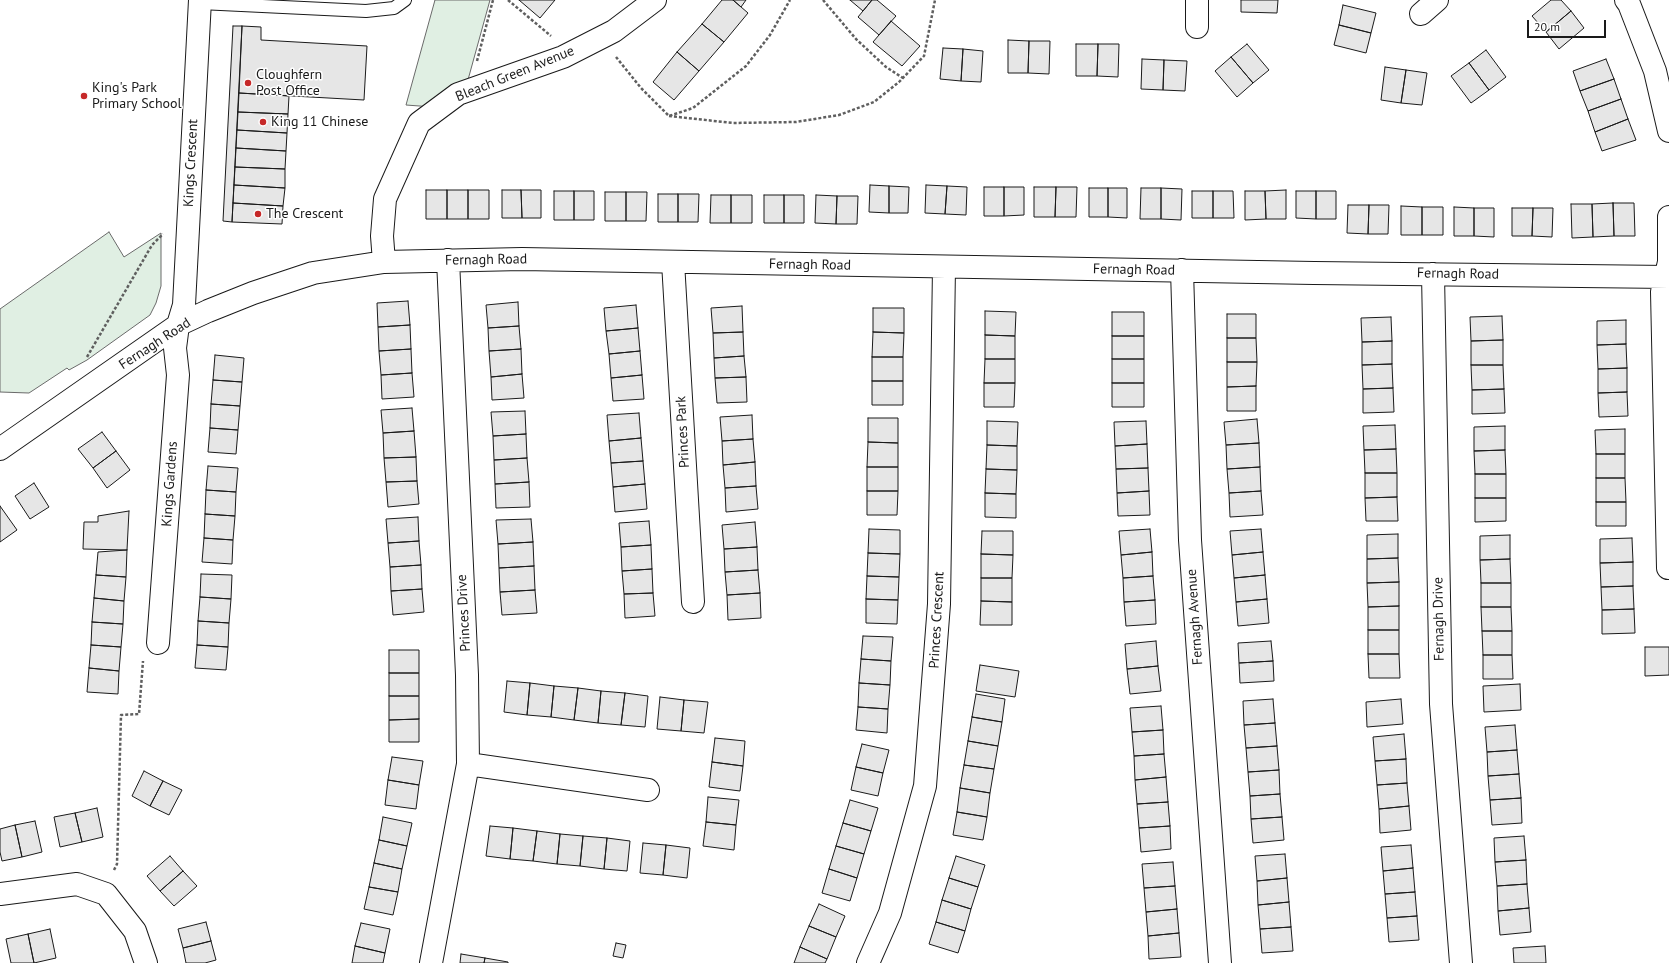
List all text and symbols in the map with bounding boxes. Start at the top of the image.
scale bar [1529,12,1608,38]
text: 20 m [1534,19,1560,34]
street label: Bleach Green Avenue [453,43,577,105]
place label: Cloughfern Post Office [256,67,322,100]
marker: Cloughfern Post Office [243,78,253,88]
place label: King's Park Primary School [92,80,182,112]
marker: King's Park Primary School [79,91,89,101]
place label: King 11 Chinese [271,114,368,130]
marker: King 11 Chinese [258,117,268,127]
street label: Kings Crescent [180,119,202,207]
place label: The Crescent [266,206,343,222]
marker: The Crescent [253,209,263,219]
street label: Fernagh Road [445,251,527,269]
street label: Fernagh Road [769,256,851,274]
street label: Fernagh Road [1093,261,1175,279]
street label: Fernagh Road [1417,265,1499,283]
street label: Fernagh Road [116,315,194,373]
street label: Princes Park [673,396,693,468]
street label: Kings Gardens [159,441,181,527]
street label: Fernagh Avenue [1183,568,1207,666]
street label: Princes Crescent [926,571,948,669]
street label: Princes Drive [454,574,474,652]
street label: Fernagh Drive [1430,577,1448,661]

